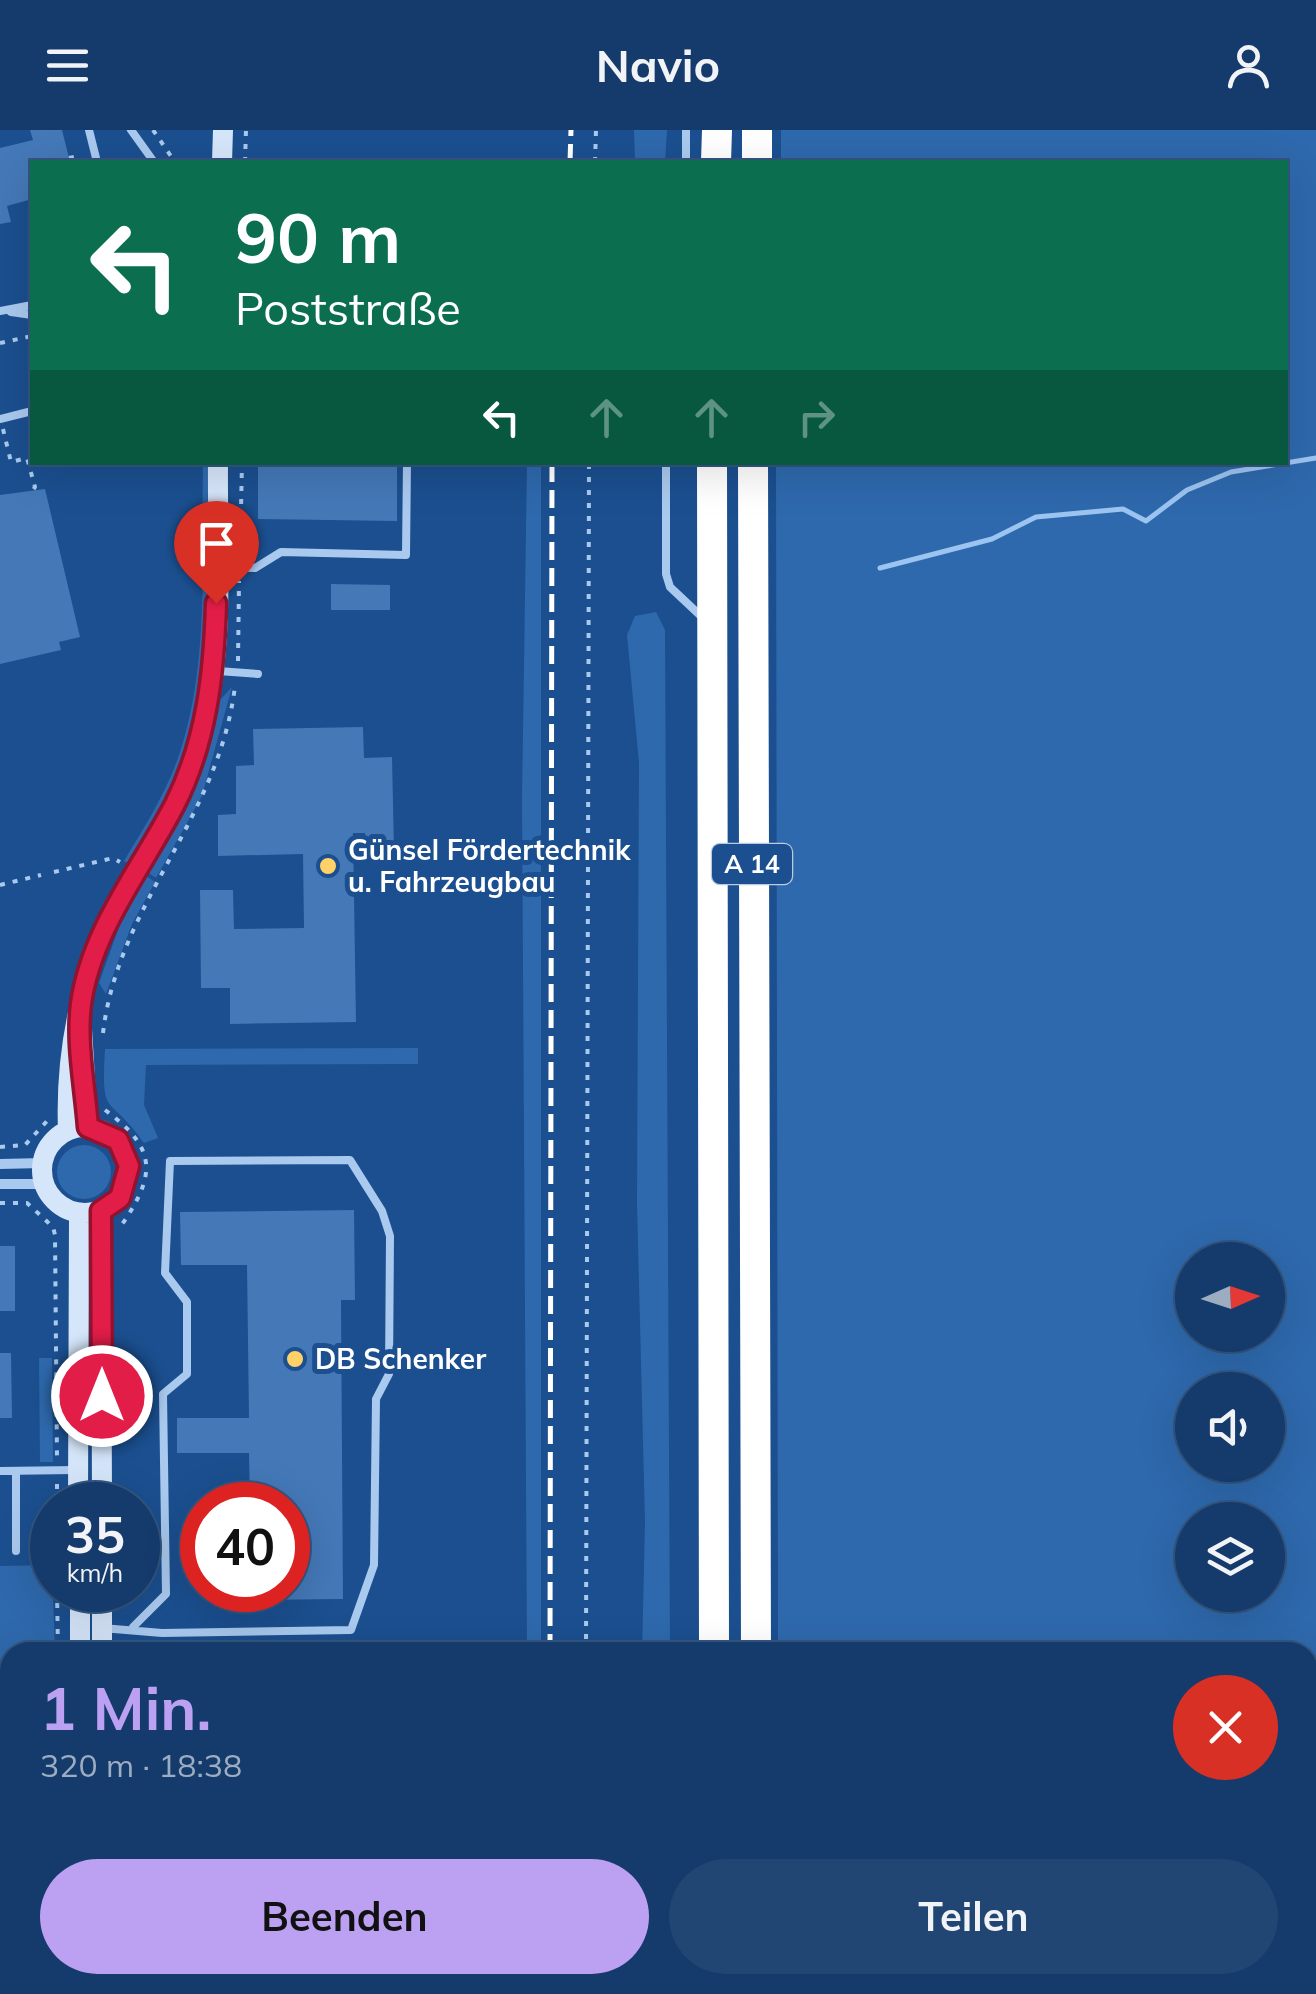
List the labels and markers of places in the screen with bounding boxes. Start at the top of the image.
pin [174,501,259,604]
place label: Günsel Fördertechnik u. Fahrzeugbau [348,832,631,899]
marker: Günsel Fördertechnik u. Fahrzeugbau [317,855,339,877]
place label: DB Schenker [315,1341,486,1376]
marker: DB Schenker [284,1348,306,1370]

